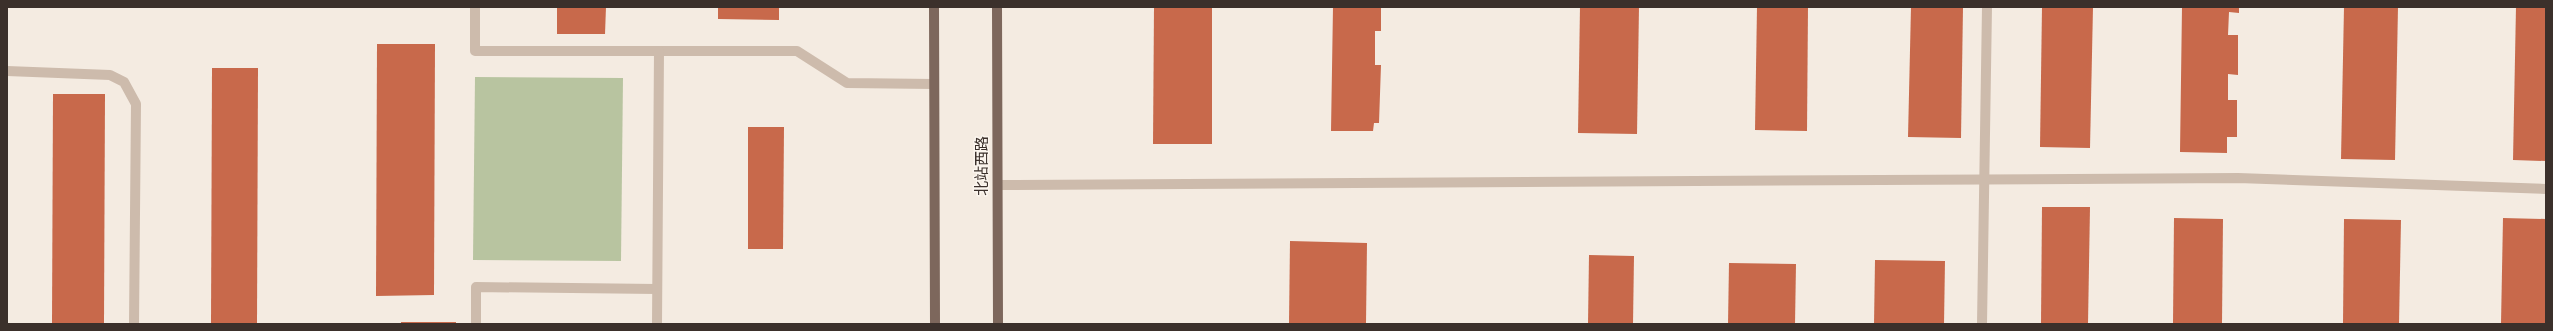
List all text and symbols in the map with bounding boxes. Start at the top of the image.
street label: 北站西路 [970,136,993,196]

